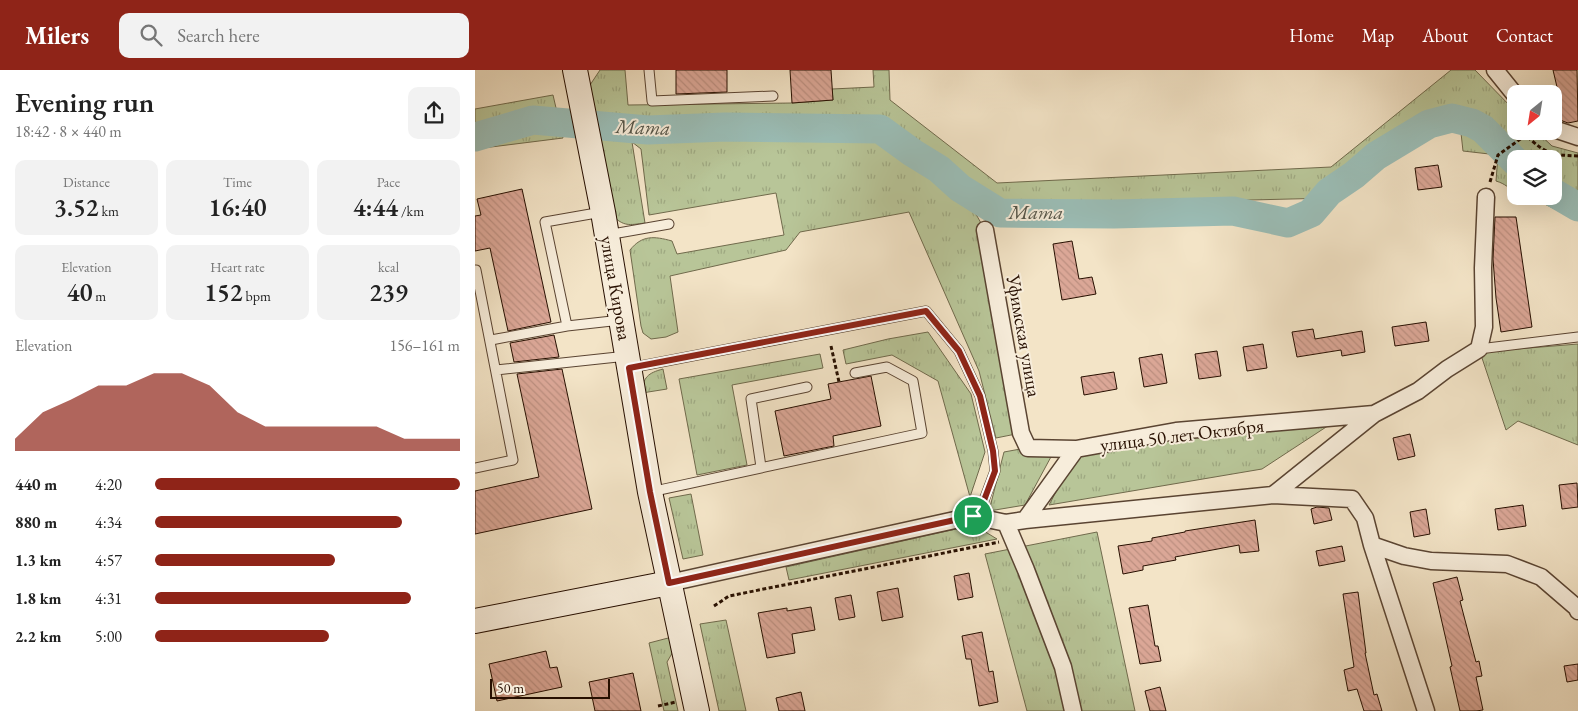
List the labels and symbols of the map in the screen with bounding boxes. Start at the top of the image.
north arrow [1507,85,1563,140]
water label: Мата [614,113,671,141]
water label: Мата [1008,199,1063,225]
street label: улица Кирова [595,234,638,343]
street label: Уфимская улица [1001,272,1047,399]
street label: улица 50 лет Октября [1099,412,1266,457]
pin [952,495,994,537]
scale bar [490,676,610,699]

